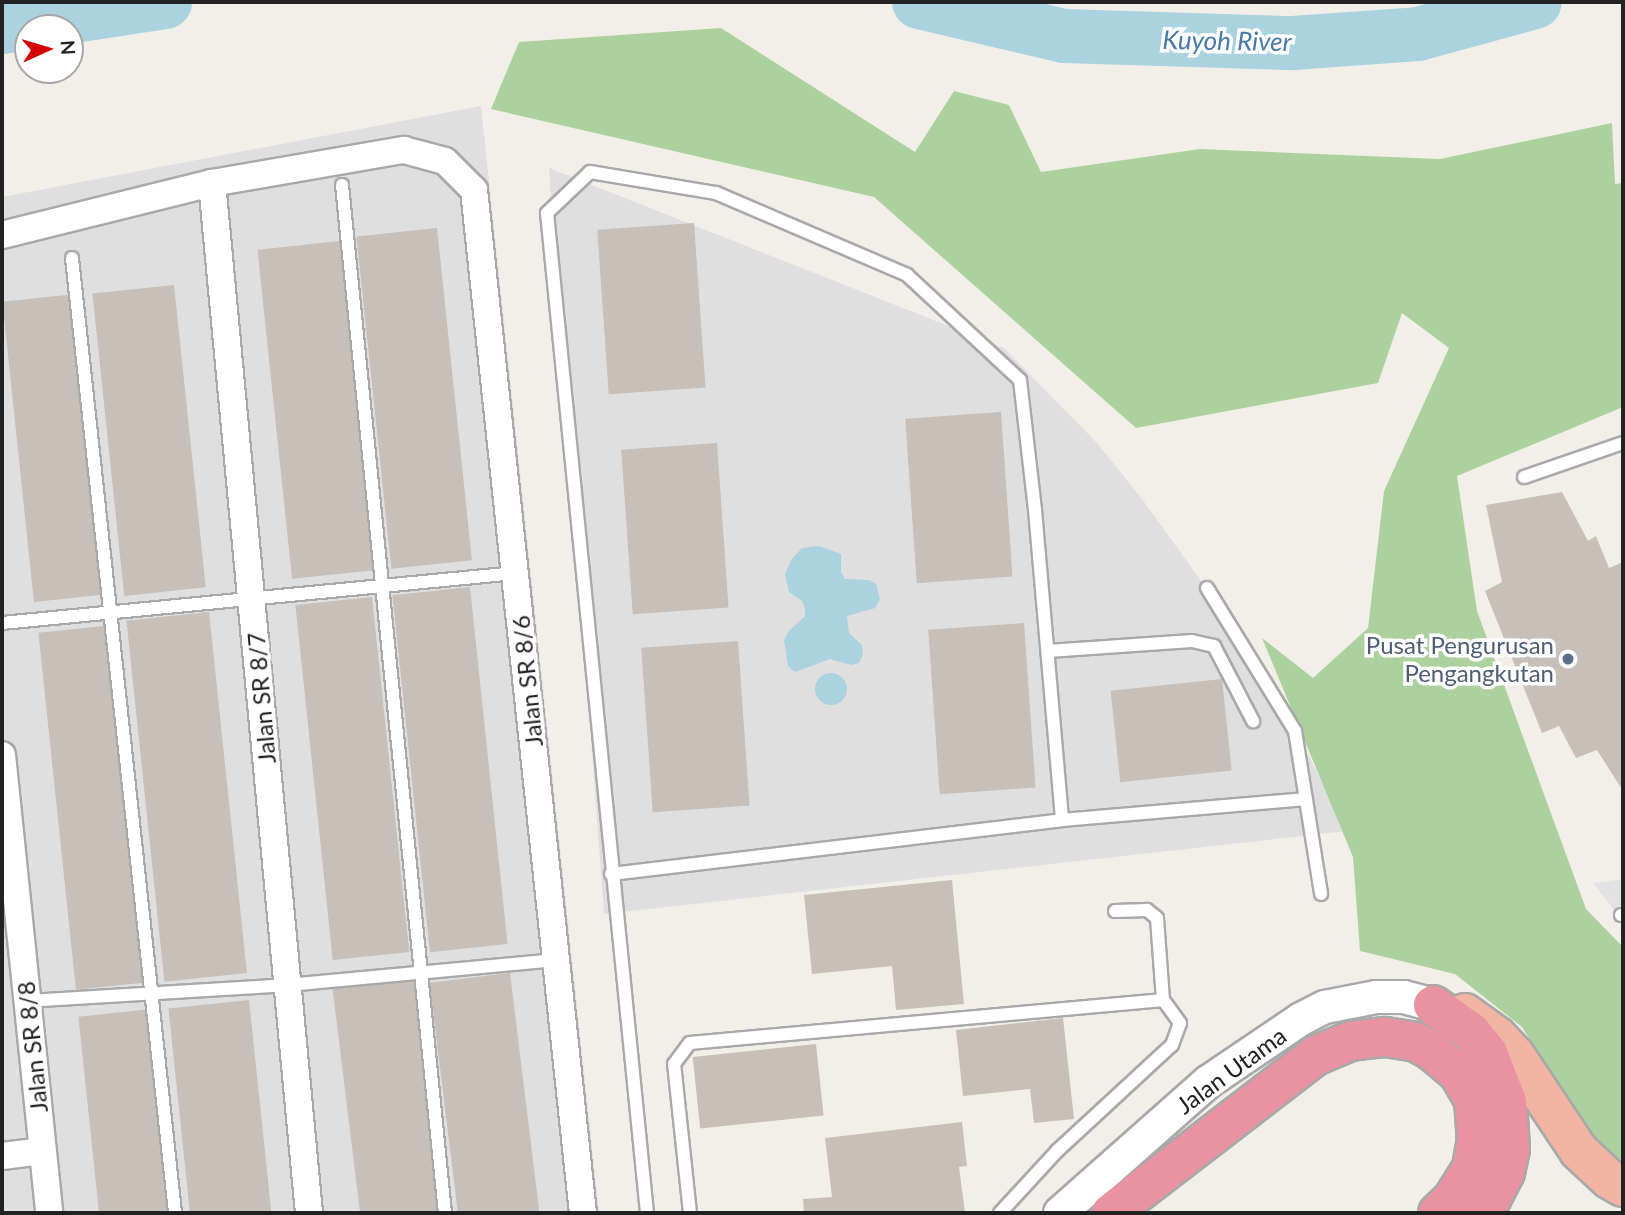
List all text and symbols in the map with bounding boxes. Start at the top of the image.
north arrow [14,14,84,84]
water label: Kuyoh River [1162,24,1292,58]
text: N [56,40,80,56]
street label: Jalan SR 8/6 [506,614,548,748]
street label: Jalan SR 8/7 [241,631,281,765]
place label: Pusat Pengurusan Pengangkutan [1366,631,1554,687]
marker: Pusat Pengurusan Pengangkutan [1560,651,1576,667]
street label: Jalan SR 8/8 [11,980,53,1114]
street label: Jalan Utama [1171,1021,1291,1119]

